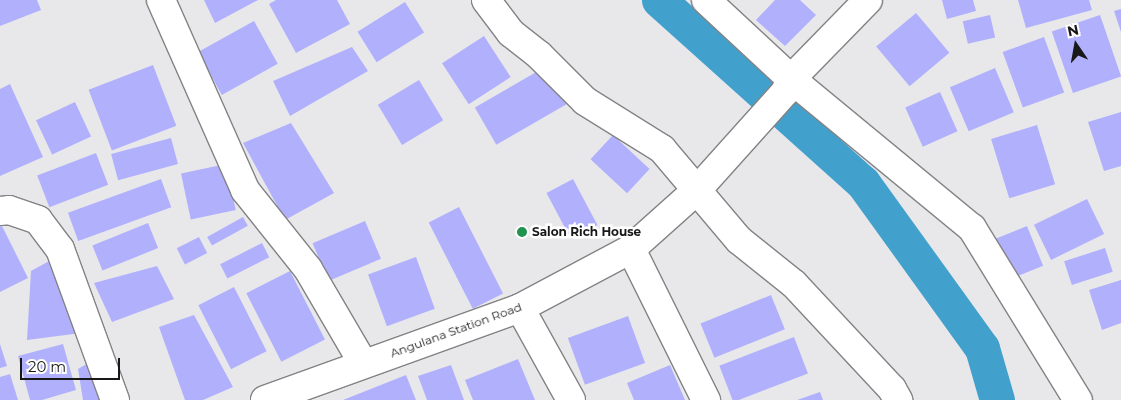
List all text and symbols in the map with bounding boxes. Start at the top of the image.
north arrow [1051,20,1101,70]
text: N [1065,20,1080,40]
place label: Salon Rich House [532,225,641,239]
marker: Salon Rich House [516,226,528,238]
street label: Angulana Station Road [388,299,524,361]
scale bar [22,348,122,380]
text: 20 m [28,357,66,376]

